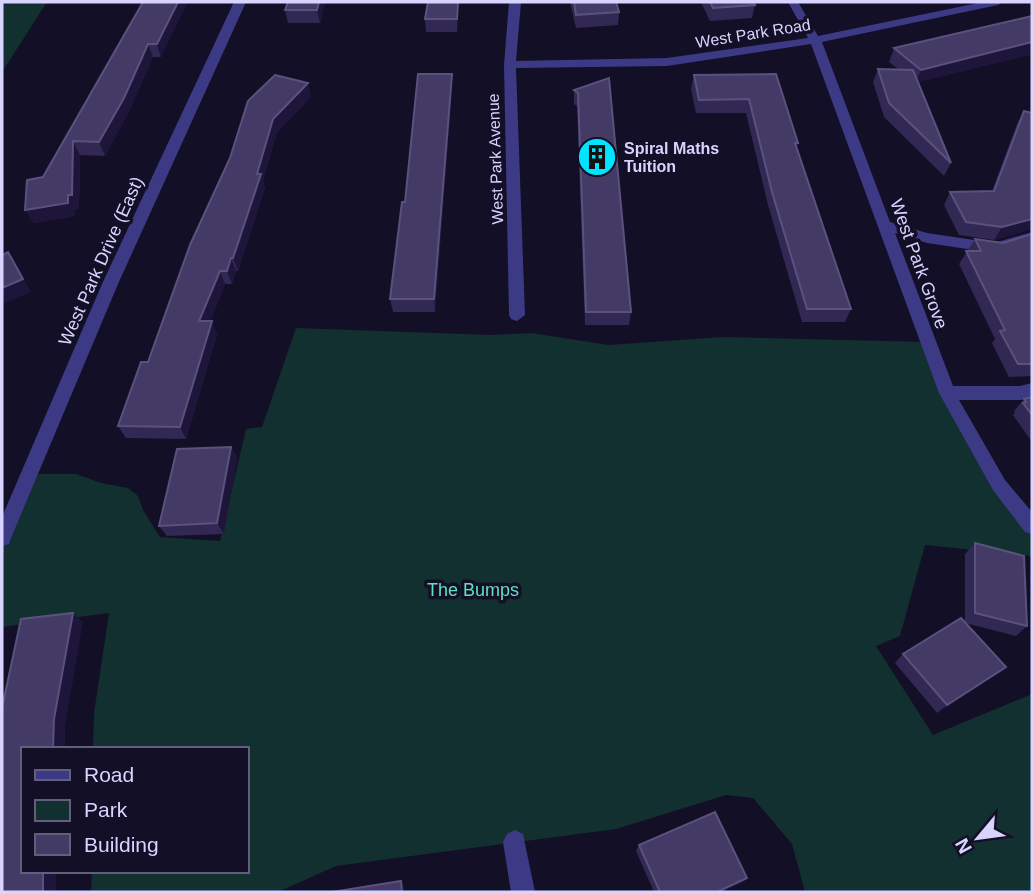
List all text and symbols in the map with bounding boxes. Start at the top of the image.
street label: West Park Road [694,16,812,51]
street label: West Park Avenue [485,93,506,225]
building icon: Spiral Maths Tuition [576,136,618,178]
place label: Spiral Maths Tuition [624,140,719,175]
street label: West Park Drive (East) [55,173,147,349]
street label: West Park Grove [886,196,952,332]
park label: The Bumps [427,580,519,600]
legend [21,747,248,873]
text: Road [84,763,134,786]
text: Park [84,798,128,821]
north arrow [943,803,1013,873]
text: Building [84,833,159,856]
text: N [951,835,976,857]

